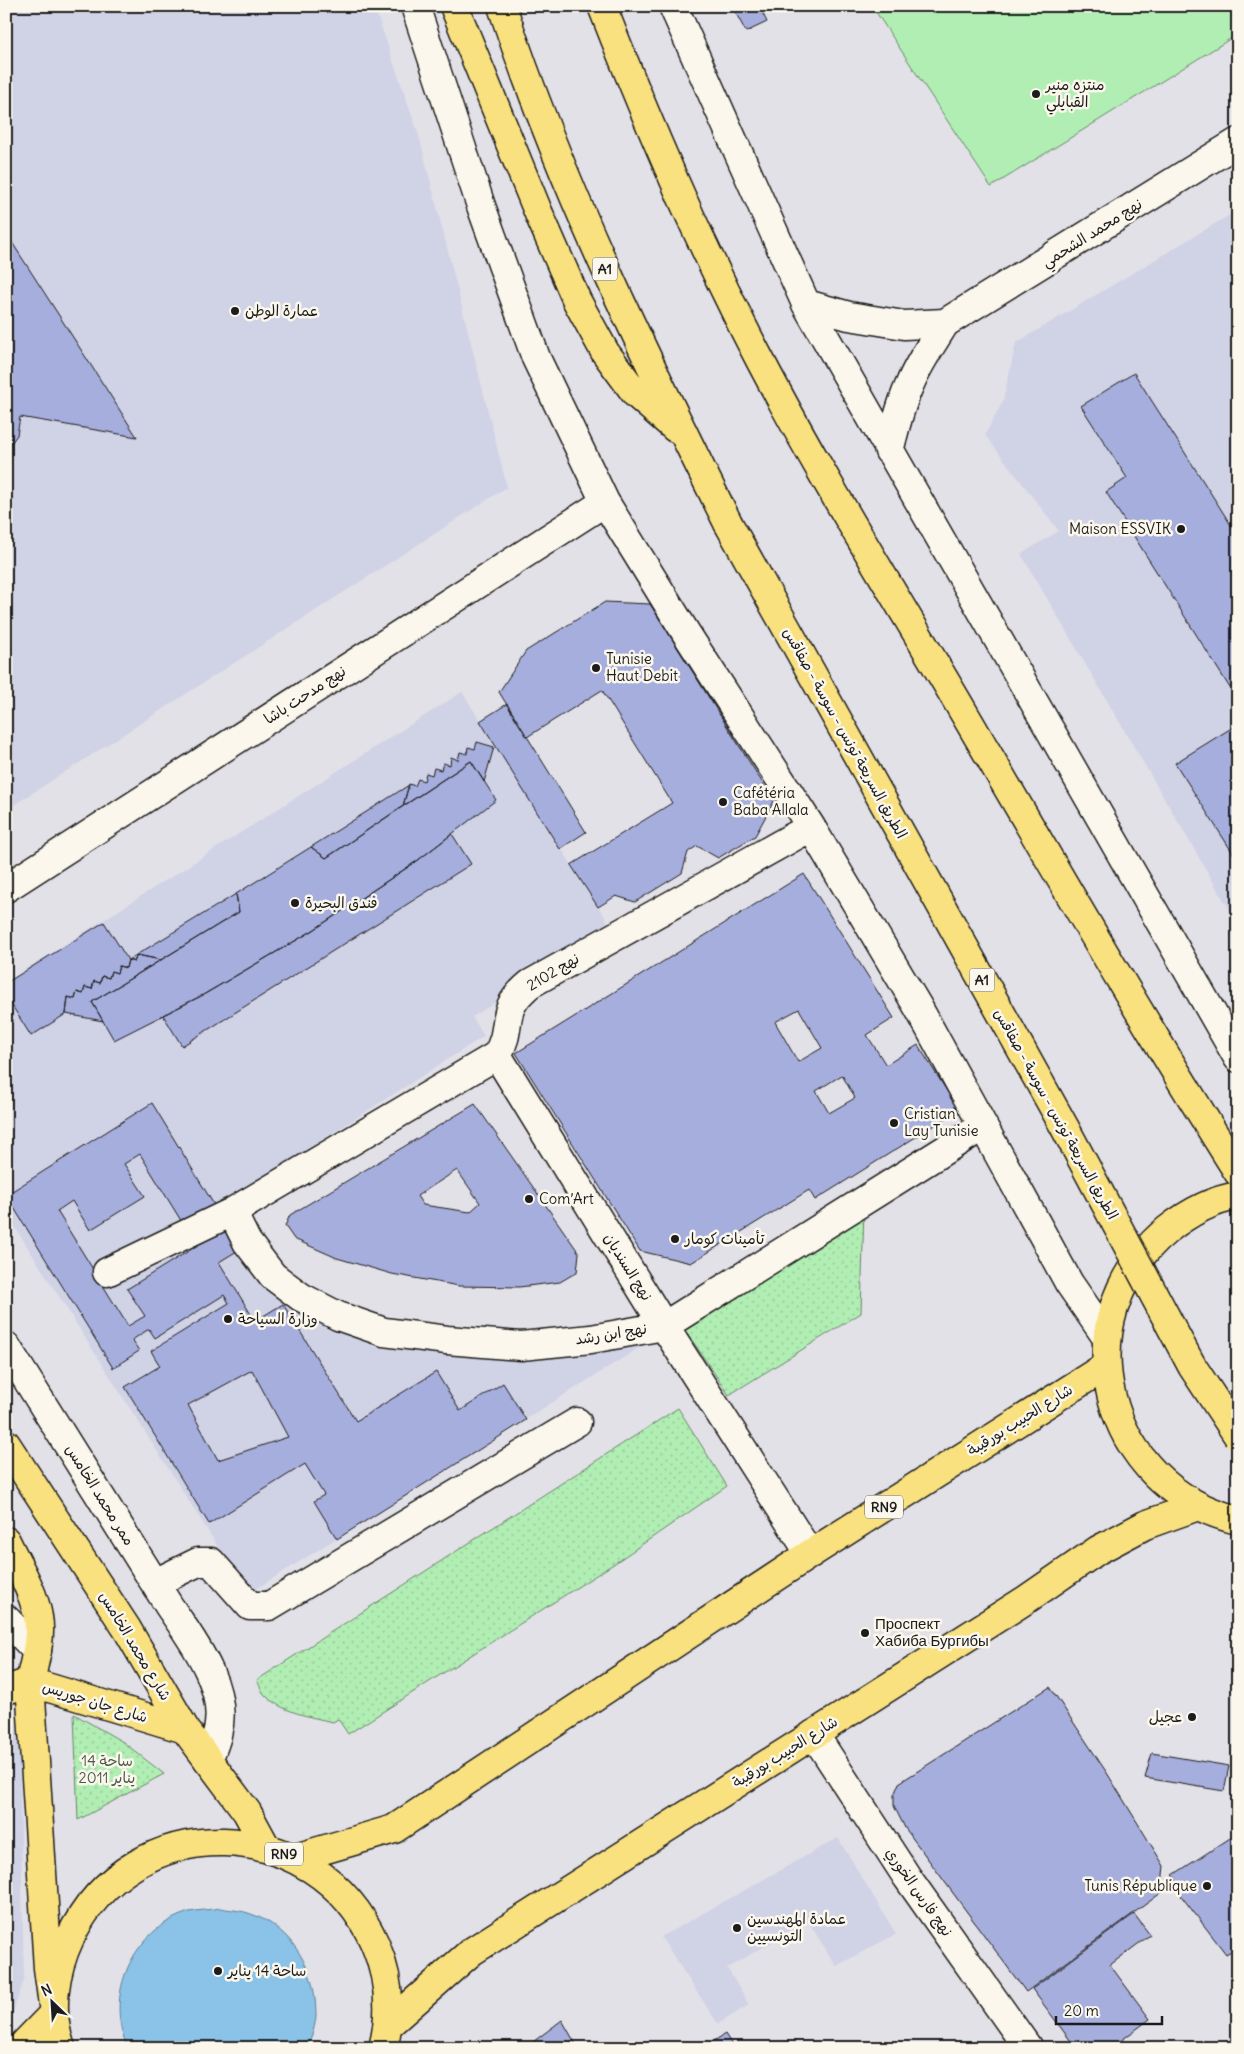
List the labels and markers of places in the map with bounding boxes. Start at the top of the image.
place label: منتزه منير القبايلي [1044,75,1104,115]
marker: منتزه منير القبايلي [1030,88,1042,100]
place label: عمارة الوطن [245,301,319,320]
marker: عمارة الوطن [229,305,241,317]
place label: Maison ESSVIK [1069,519,1172,538]
marker: Maison ESSVIK [1175,523,1187,535]
place label: Tunisie Haut Debit [606,649,678,685]
marker: Tunisie Haut Debit [590,662,602,674]
place label: Cafétéria Baba Allala [733,783,809,819]
marker: Cafétéria Baba Allala [717,796,729,808]
place label: فندق البحيرة [305,893,377,912]
marker: فندق البحيرة [289,897,301,909]
place label: Cristian Lay Tunisie [904,1104,979,1140]
marker: Cristian Lay Tunisie [888,1117,900,1129]
place label: Com’Art [539,1189,594,1208]
marker: Com’Art [523,1193,535,1205]
place label: تأمينات كومار [684,1229,765,1248]
marker: تأمينات كومار [669,1233,681,1245]
place label: وزارة السياحة [238,1309,318,1328]
marker: وزارة السياحة [222,1313,234,1325]
place label: Проспект Хабиба Бургибы [875,1614,989,1650]
marker: Проспект Хабиба Бургибы [859,1627,871,1639]
place label: عجيل [1149,1707,1182,1726]
marker: عجيل [1186,1711,1198,1723]
place label: Tunis République [1084,1876,1197,1895]
marker: Tunis République [1201,1880,1213,1892]
place label: عمادة المهندسين التونسيين [747,1909,847,1945]
marker: عمادة المهندسين التونسيين [731,1922,743,1934]
place label: ساحة 14 يناير [227,1961,306,1980]
marker: ساحة 14 يناير [212,1965,224,1977]

